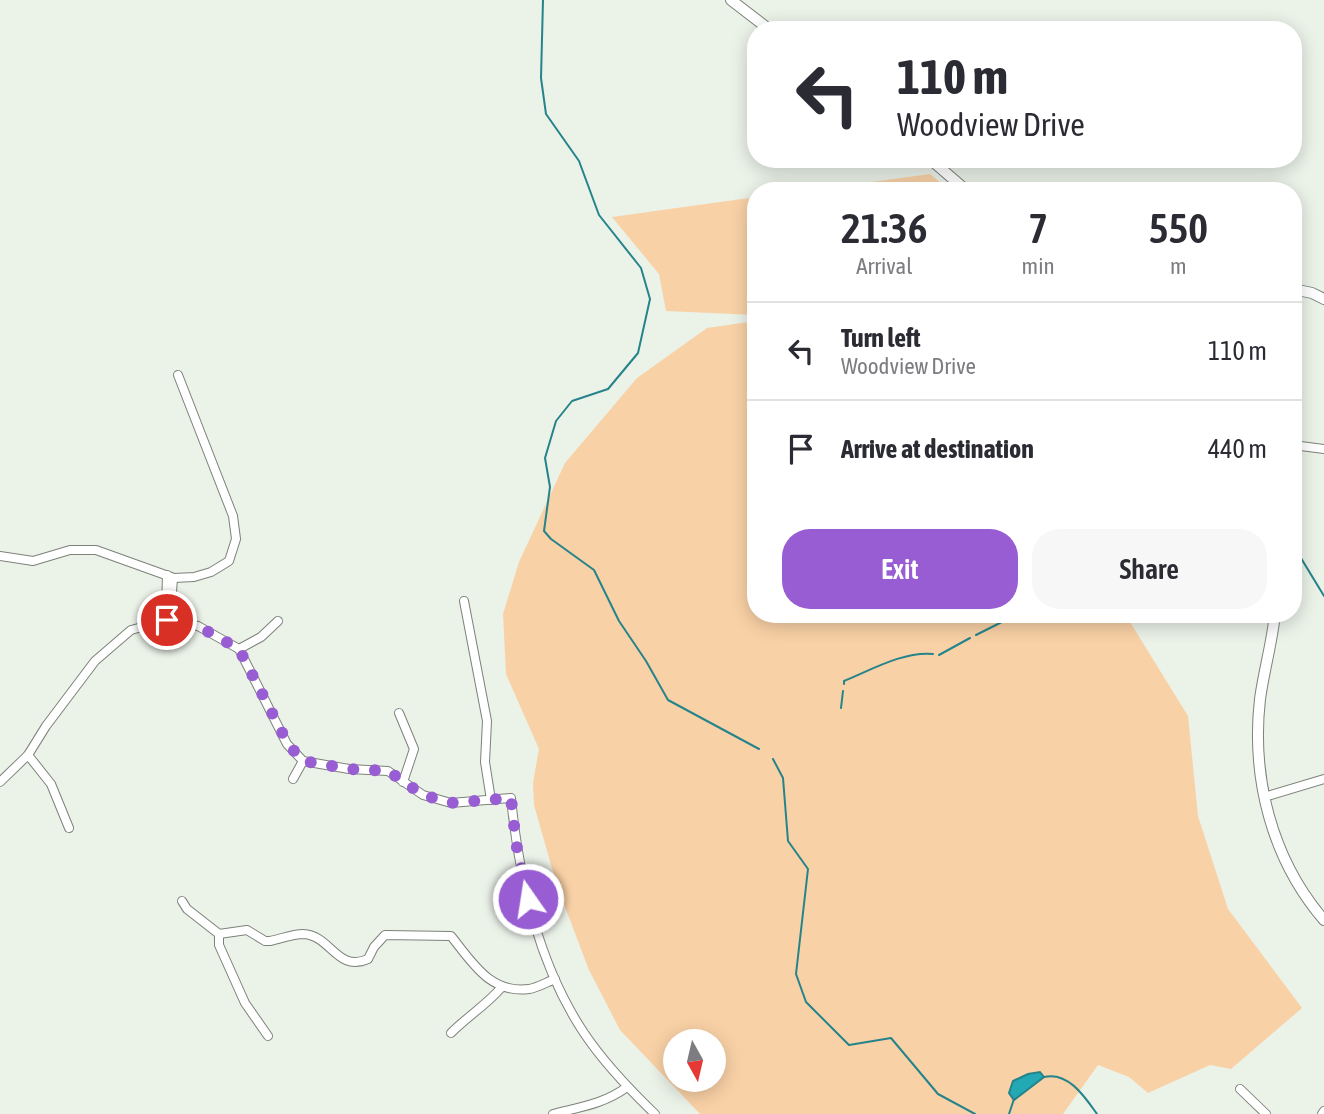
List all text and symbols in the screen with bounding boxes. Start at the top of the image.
text: 110 m [897,48,1008,104]
icon: left [782,49,873,140]
text: Woodview Drive [897,106,1085,143]
text: 21:36 [841,204,928,252]
text: 7 [1028,204,1048,252]
text: 550 [1149,204,1208,252]
text: Arrival [856,253,912,279]
text: min [1022,253,1055,279]
text: m [1170,253,1187,279]
text: Turn left [841,323,921,353]
icon: left [782,332,820,370]
text: 110 m [1208,336,1267,366]
text: Woodview Drive [841,353,976,379]
icon: arrive [782,430,820,468]
text: Arrive at destination [841,434,1034,464]
text: 440 m [1208,434,1267,464]
button: Exit [782,529,1018,609]
button: Share [1032,529,1267,609]
pin [137,590,197,650]
icon: arrive [148,601,186,639]
position arrow [491,862,565,936]
north arrow [663,1029,726,1092]
map controls [663,1029,726,1092]

